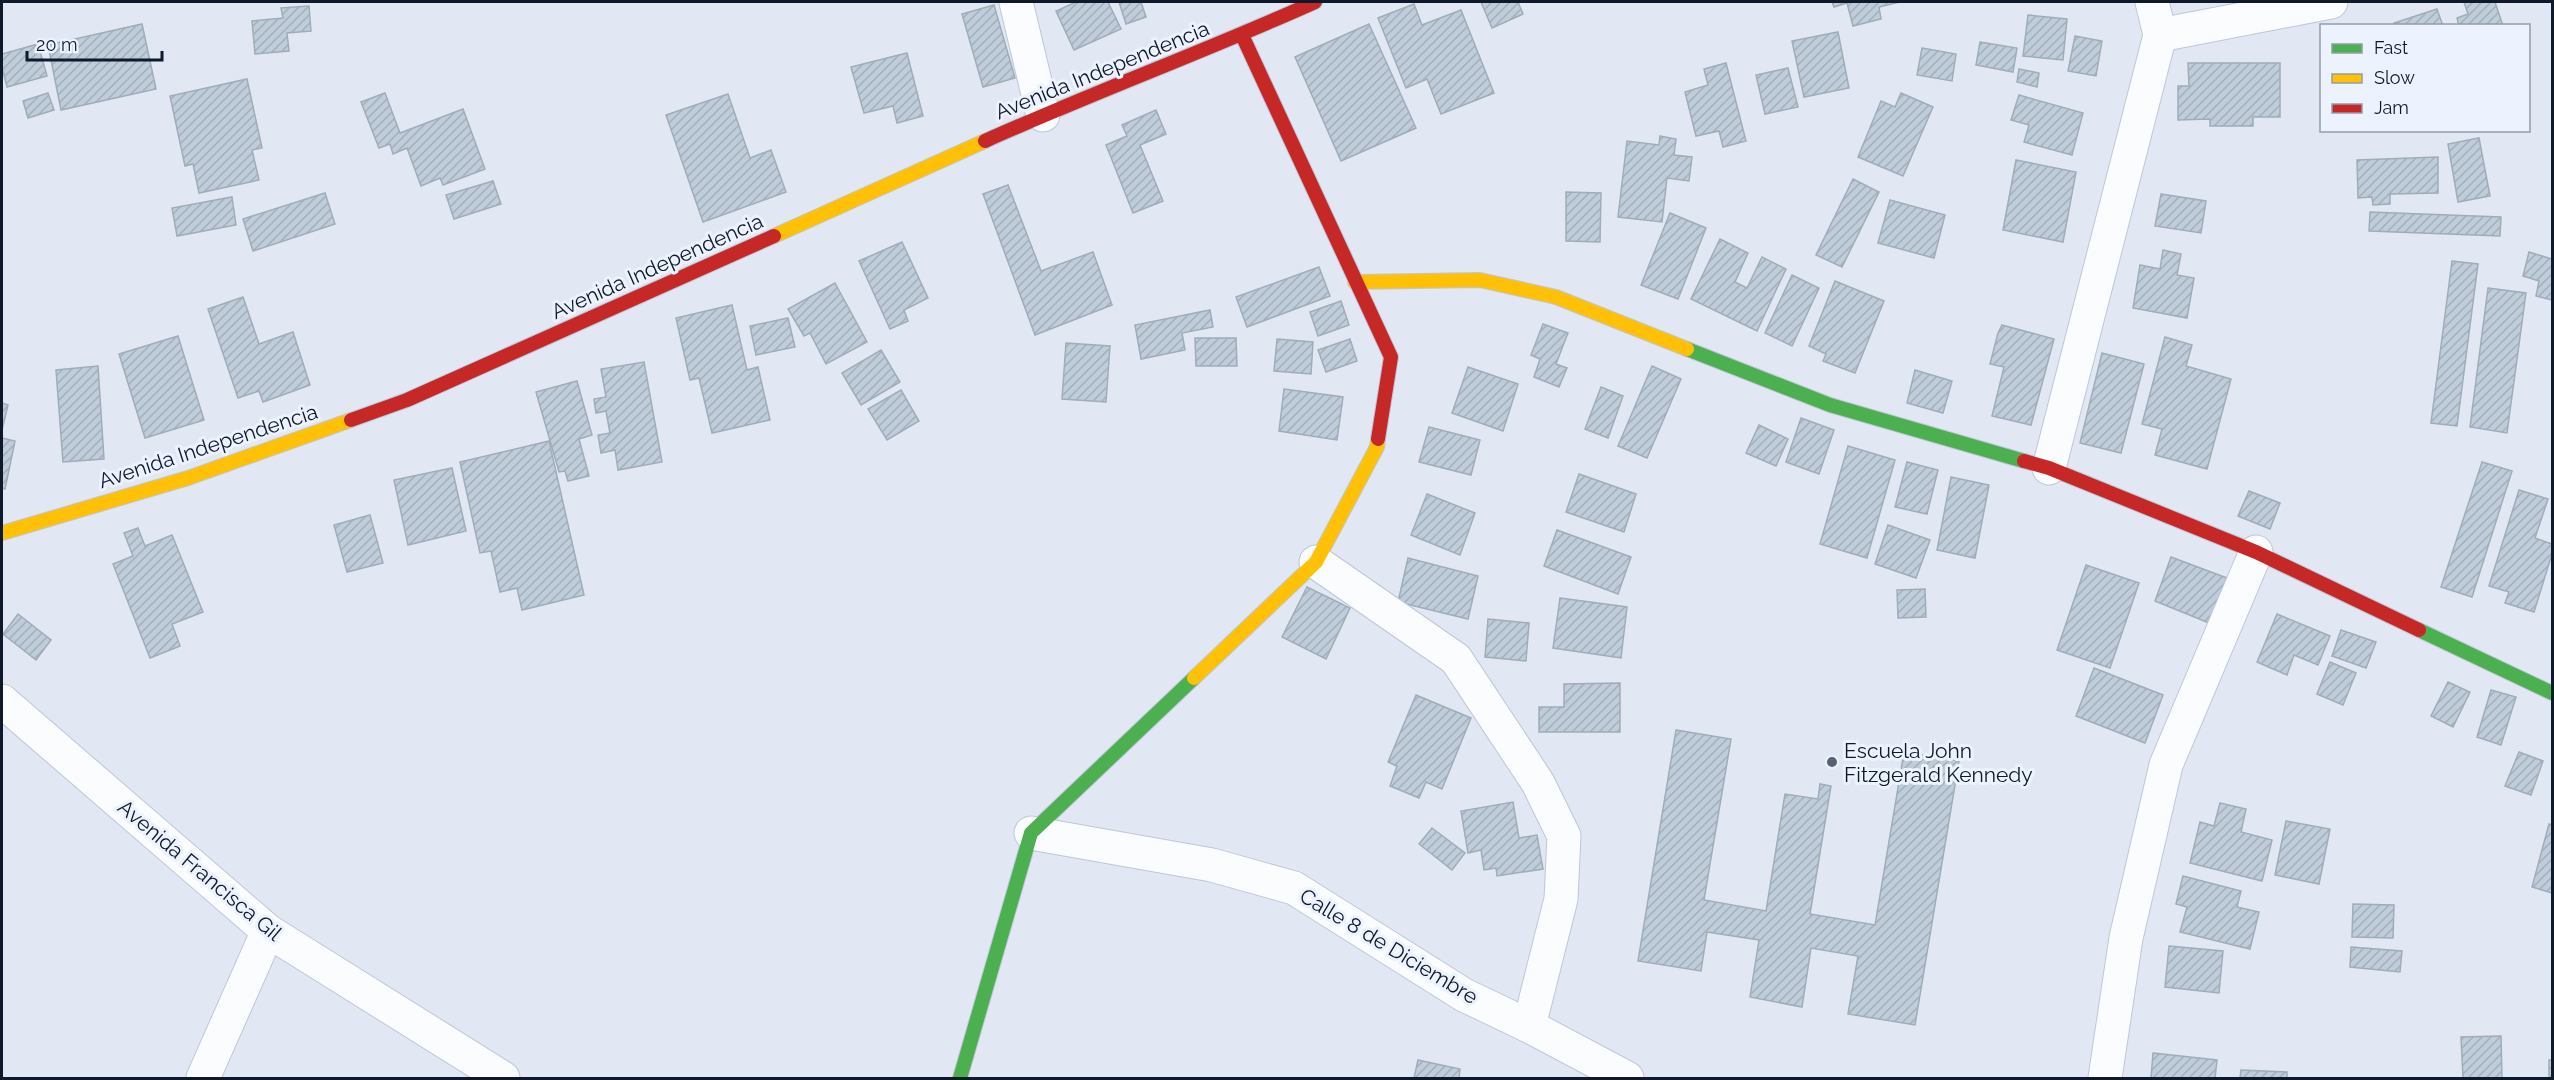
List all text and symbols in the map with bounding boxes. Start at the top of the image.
street label: Avenida Independencia [991,16,1213,124]
scale bar [27,24,162,62]
legend [2320,24,2530,132]
text: 20 m [36,34,78,55]
text: Fast [2374,37,2408,58]
text: Slow [2374,67,2415,88]
text: Jam [2374,97,2409,118]
street label: Avenida Independencia [547,208,767,324]
street label: Avenida Independencia [95,399,321,493]
place label: Escuela John Fitzgerald Kennedy [1844,738,2033,787]
marker: Escuela John Fitzgerald Kennedy [1825,755,1839,769]
street label: Avenida Francisca Gil [113,794,287,946]
street label: Calle 8 de Diciembre [1295,883,1483,1009]

